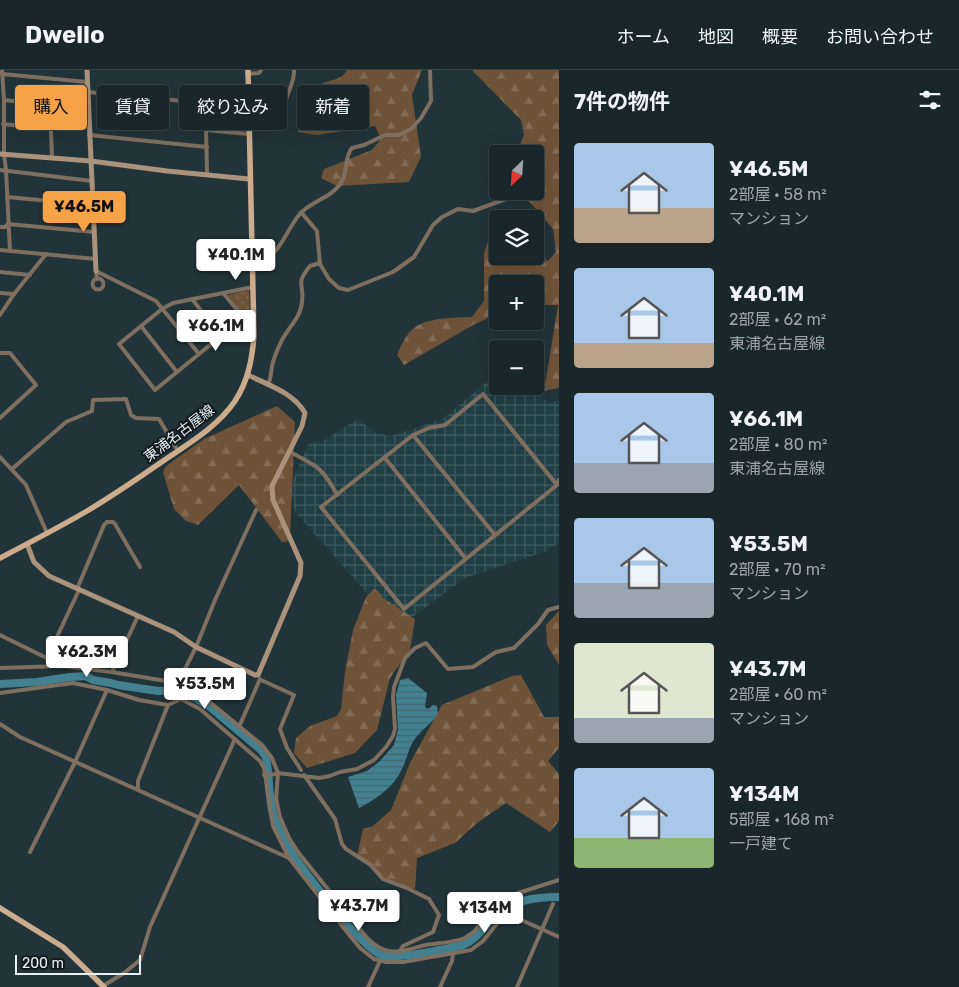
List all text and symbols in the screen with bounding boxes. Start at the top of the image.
text: Dwello [25,21,105,49]
text: ホーム [617,26,670,48]
text: 地図 [698,26,734,48]
text: 概要 [762,26,798,48]
text: お問い合わせ [826,26,934,48]
chip: 購入 [15,85,87,130]
chip: 賃貸 [97,85,169,130]
chip: 絞り込み [179,85,287,130]
chip: 新着 [297,85,369,130]
icon: filters [916,86,944,114]
text: 7件の物件 [574,89,670,114]
north arrow [489,145,544,200]
map controls [489,145,544,395]
text: ¥46.5M [729,156,808,181]
icon: home [614,163,674,223]
text: 2部屋 · 58 m² [729,185,827,204]
pin: ¥46.5M [43,190,125,233]
text: ¥46.5M [54,197,114,216]
text: マンション [729,209,809,228]
button: layers [489,210,544,265]
pin: ¥40.1M [195,238,277,281]
text: ¥40.1M [207,245,265,264]
button: + [489,275,544,330]
text: ¥40.1M [729,281,804,306]
icon: home [614,288,674,348]
pin: ¥66.1M [175,310,257,352]
text: 2部屋 · 62 m² [729,310,826,329]
text: ¥66.1M [188,316,244,335]
text: 東浦名古屋線 [729,334,825,353]
button: − [489,340,544,395]
street label: 東浦名古屋線 [141,401,218,465]
text: ¥66.1M [729,406,803,431]
icon: home [614,413,674,473]
text: 2部屋 · 80 m² [729,435,827,454]
text: 東浦名古屋線 [729,459,825,478]
text: ¥53.5M [729,531,808,556]
icon: home [614,538,674,598]
text: 2部屋 · 70 m² [729,560,825,579]
text: マンション [729,584,809,603]
pin: ¥62.3M [46,636,128,678]
text: ¥62.3M [57,642,117,661]
text: ¥43.7M [729,656,806,681]
icon: home [614,663,674,723]
pin: ¥53.5M [164,668,246,710]
text: ¥53.5M [175,674,235,693]
text: 2部屋 · 60 m² [729,685,827,704]
text: マンション [729,709,809,728]
text: ¥134M [729,781,799,806]
icon: home [614,788,674,848]
text: 5部屋 · 168 m² [729,810,834,829]
text: 一戸建て [729,834,793,853]
pin: ¥43.7M [318,890,400,932]
pin: ¥134M [450,892,520,934]
text: ¥43.7M [330,896,388,915]
text: ¥134M [458,898,512,917]
scale bar [15,952,141,975]
text: 200 m [22,955,64,972]

